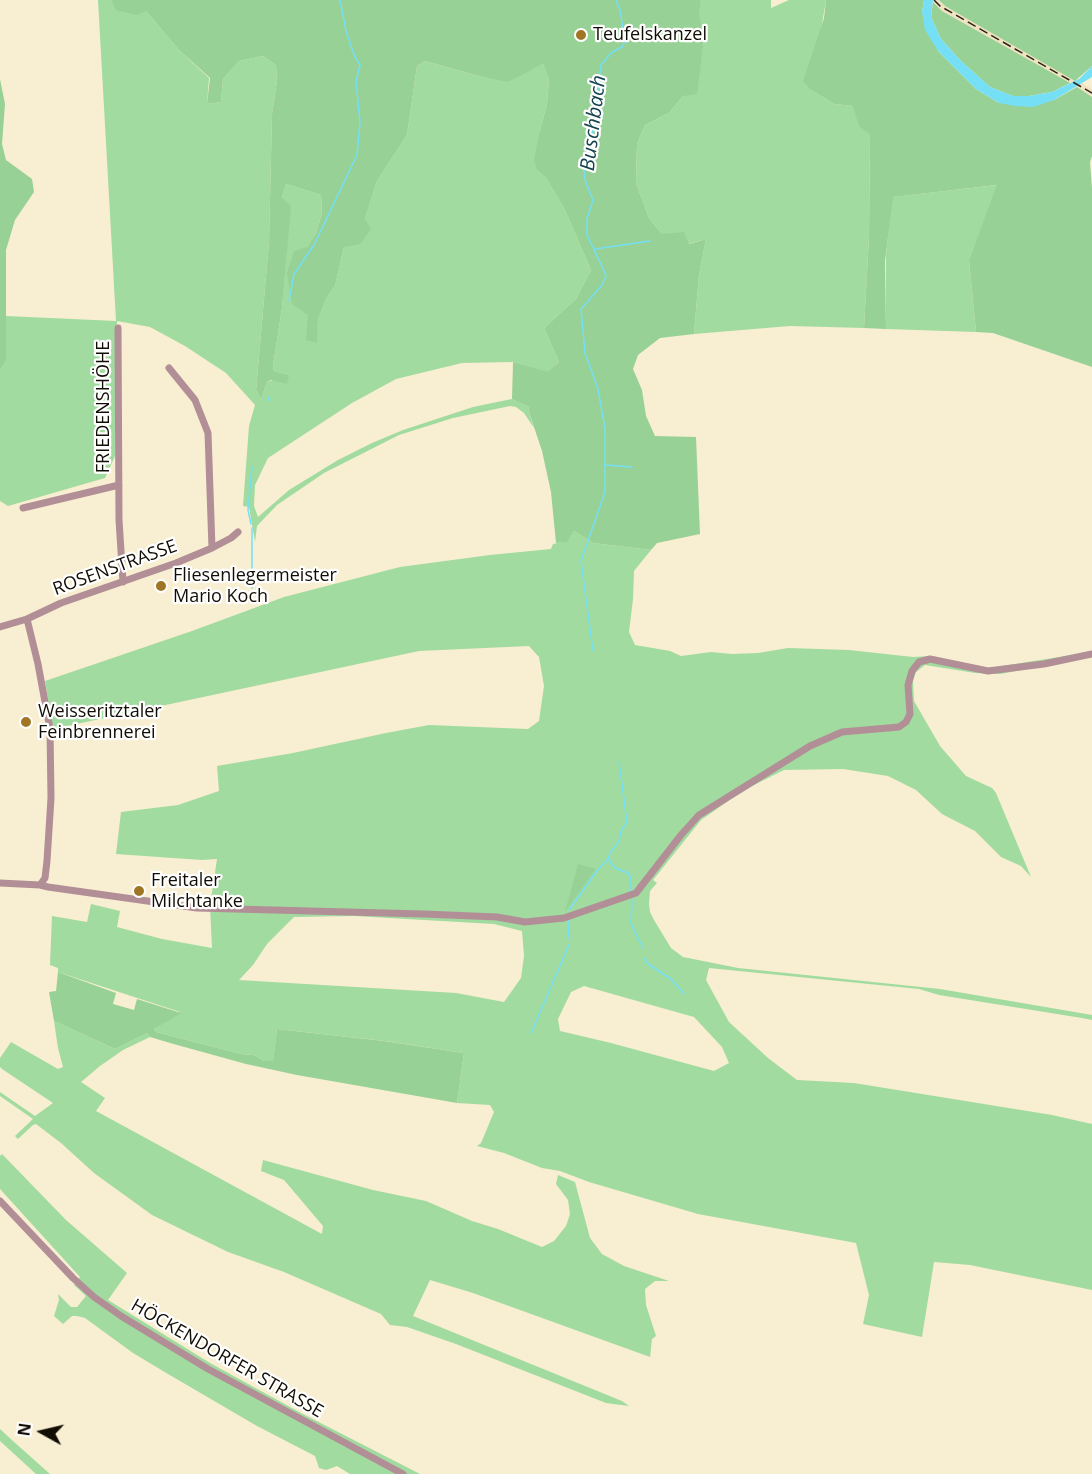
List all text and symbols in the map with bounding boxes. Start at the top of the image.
place label: Teufelskanzel [593,24,707,46]
marker: Teufelskanzel [574,28,588,42]
water label: Buschbach [576,74,612,172]
street label: FRIEDENSHÖHE [93,341,115,473]
street label: ROSENSTRASSE [50,536,180,600]
place label: Fliesenlegermeister Mario Koch [173,565,337,608]
marker: Fliesenlegermeister Mario Koch [154,579,168,593]
place label: Weisseritztaler Feinbrennerei [38,701,162,744]
marker: Weisseritztaler Feinbrennerei [19,715,33,729]
place label: Freitaler Milchtanke [151,870,243,912]
marker: Freitaler Milchtanke [132,884,146,898]
street label: HÖCKENDORFER STRASSE [127,1295,327,1423]
north arrow [12,1402,72,1462]
text: N [12,1422,36,1437]

